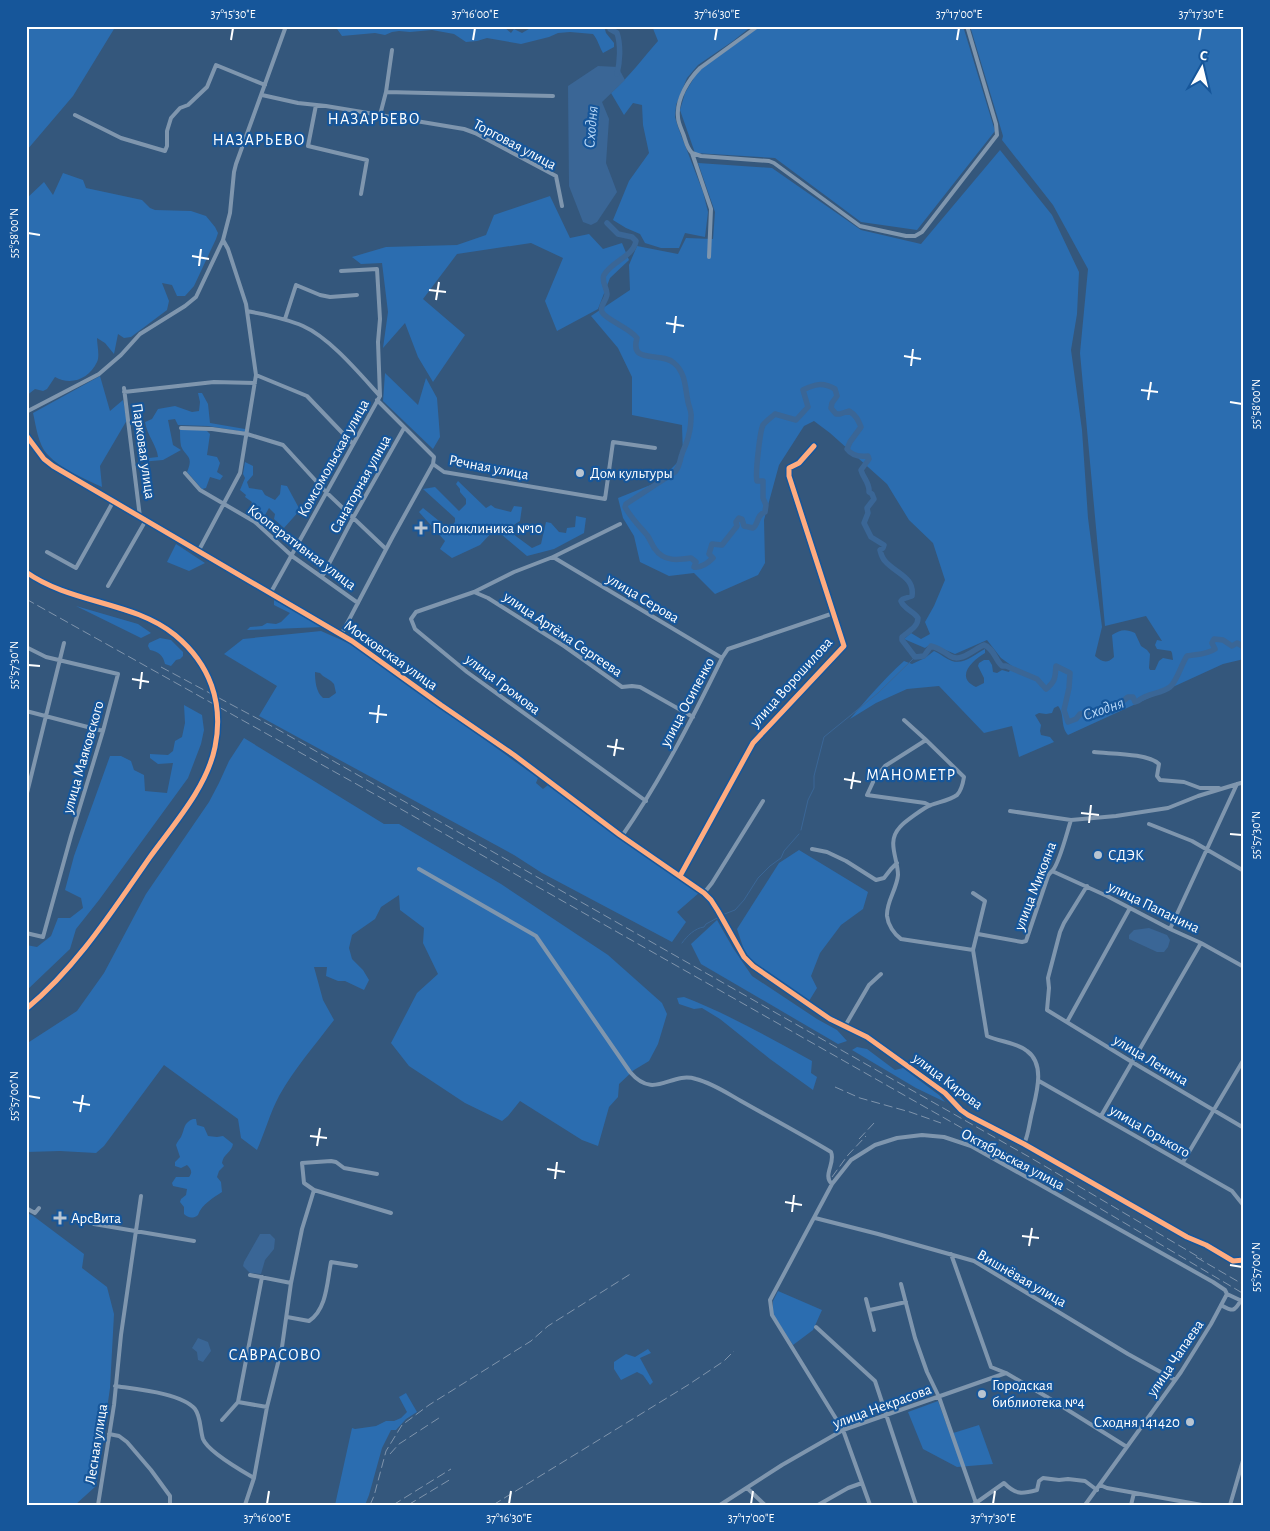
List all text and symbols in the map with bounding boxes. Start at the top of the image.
text: 37°15'30"E [210,8,256,20]
text: 37°16'00"E [451,8,499,20]
text: 37°16'30"E [694,8,740,20]
text: 37°17'00"E [936,8,982,20]
text: 37°17'30"E [1178,8,1224,20]
north arrow [1178,42,1228,92]
text: С [1199,49,1209,64]
water label: Сходня [581,105,601,149]
district label: НАЗАРЬЕВО [328,111,420,127]
street label: Торговая улица [471,116,559,173]
district label: НАЗАРЬЕВО [213,132,305,148]
text: 55°58'00"N [8,208,20,258]
text: 55°58'00"N [1250,379,1262,429]
street label: Комсомольская улица [295,397,372,520]
street label: Парковая улица [129,402,158,500]
street label: Санаторная улица [327,433,394,536]
street label: Речная улица [448,452,530,483]
place label: Дом культуры [590,466,673,481]
marker: Дом культуры [574,467,586,479]
street label: Кооперативная улица [245,502,359,593]
marker: Поликлиника №10 [414,521,428,535]
place label: Поликлиника №10 [432,521,543,536]
street label: улица Серова [603,570,682,626]
street label: улица Артёма Сергеева [500,589,625,680]
street label: Московская улица [341,618,440,693]
street label: улица Ворошилова [747,635,835,731]
text: 55°57'30"N [8,641,20,689]
street label: улица Громова [462,651,543,717]
street label: улица Осипенко [657,655,717,750]
water label: Сходня [1081,694,1126,723]
street label: улица Маяковского [60,699,107,816]
district label: МАНОМЕТР [866,767,956,783]
text: 55°57'30"N [1250,811,1262,859]
street label: улица Микояна [1011,840,1059,933]
place label: СДЭК [1108,848,1144,863]
marker: СДЭК [1092,849,1104,861]
street label: улица Папанина [1105,878,1202,936]
street label: улица Ленина [1110,1032,1191,1089]
street label: улица Кирова [909,1050,986,1113]
text: 55°57'00"N [8,1071,20,1121]
street label: улица Горького [1106,1102,1192,1160]
street label: Октябрьская улица [959,1126,1067,1193]
marker: АрсВита [53,1211,67,1225]
place label: АрсВита [71,1211,121,1226]
text: 55°57'00"N [1250,1242,1262,1292]
street label: Вишнёвая улица [975,1247,1069,1310]
street label: улица Чапаева [1144,1317,1207,1400]
district label: САВРАСОВО [229,1347,321,1363]
place label: Городская библиотека №4 [992,1378,1085,1410]
street label: улица Некрасова [830,1382,934,1432]
marker: Городская библиотека №4 [976,1388,988,1400]
street label: Лесная улица [83,1403,110,1485]
place label: Сходня 141420 [1094,1415,1180,1430]
marker: Сходня 141420 [1184,1416,1196,1428]
text: 37°16'00"E [243,1512,291,1524]
text: 37°16'30"E [486,1512,532,1524]
text: 37°17'00"E [728,1512,774,1524]
text: 37°17'30"E [970,1512,1016,1524]

